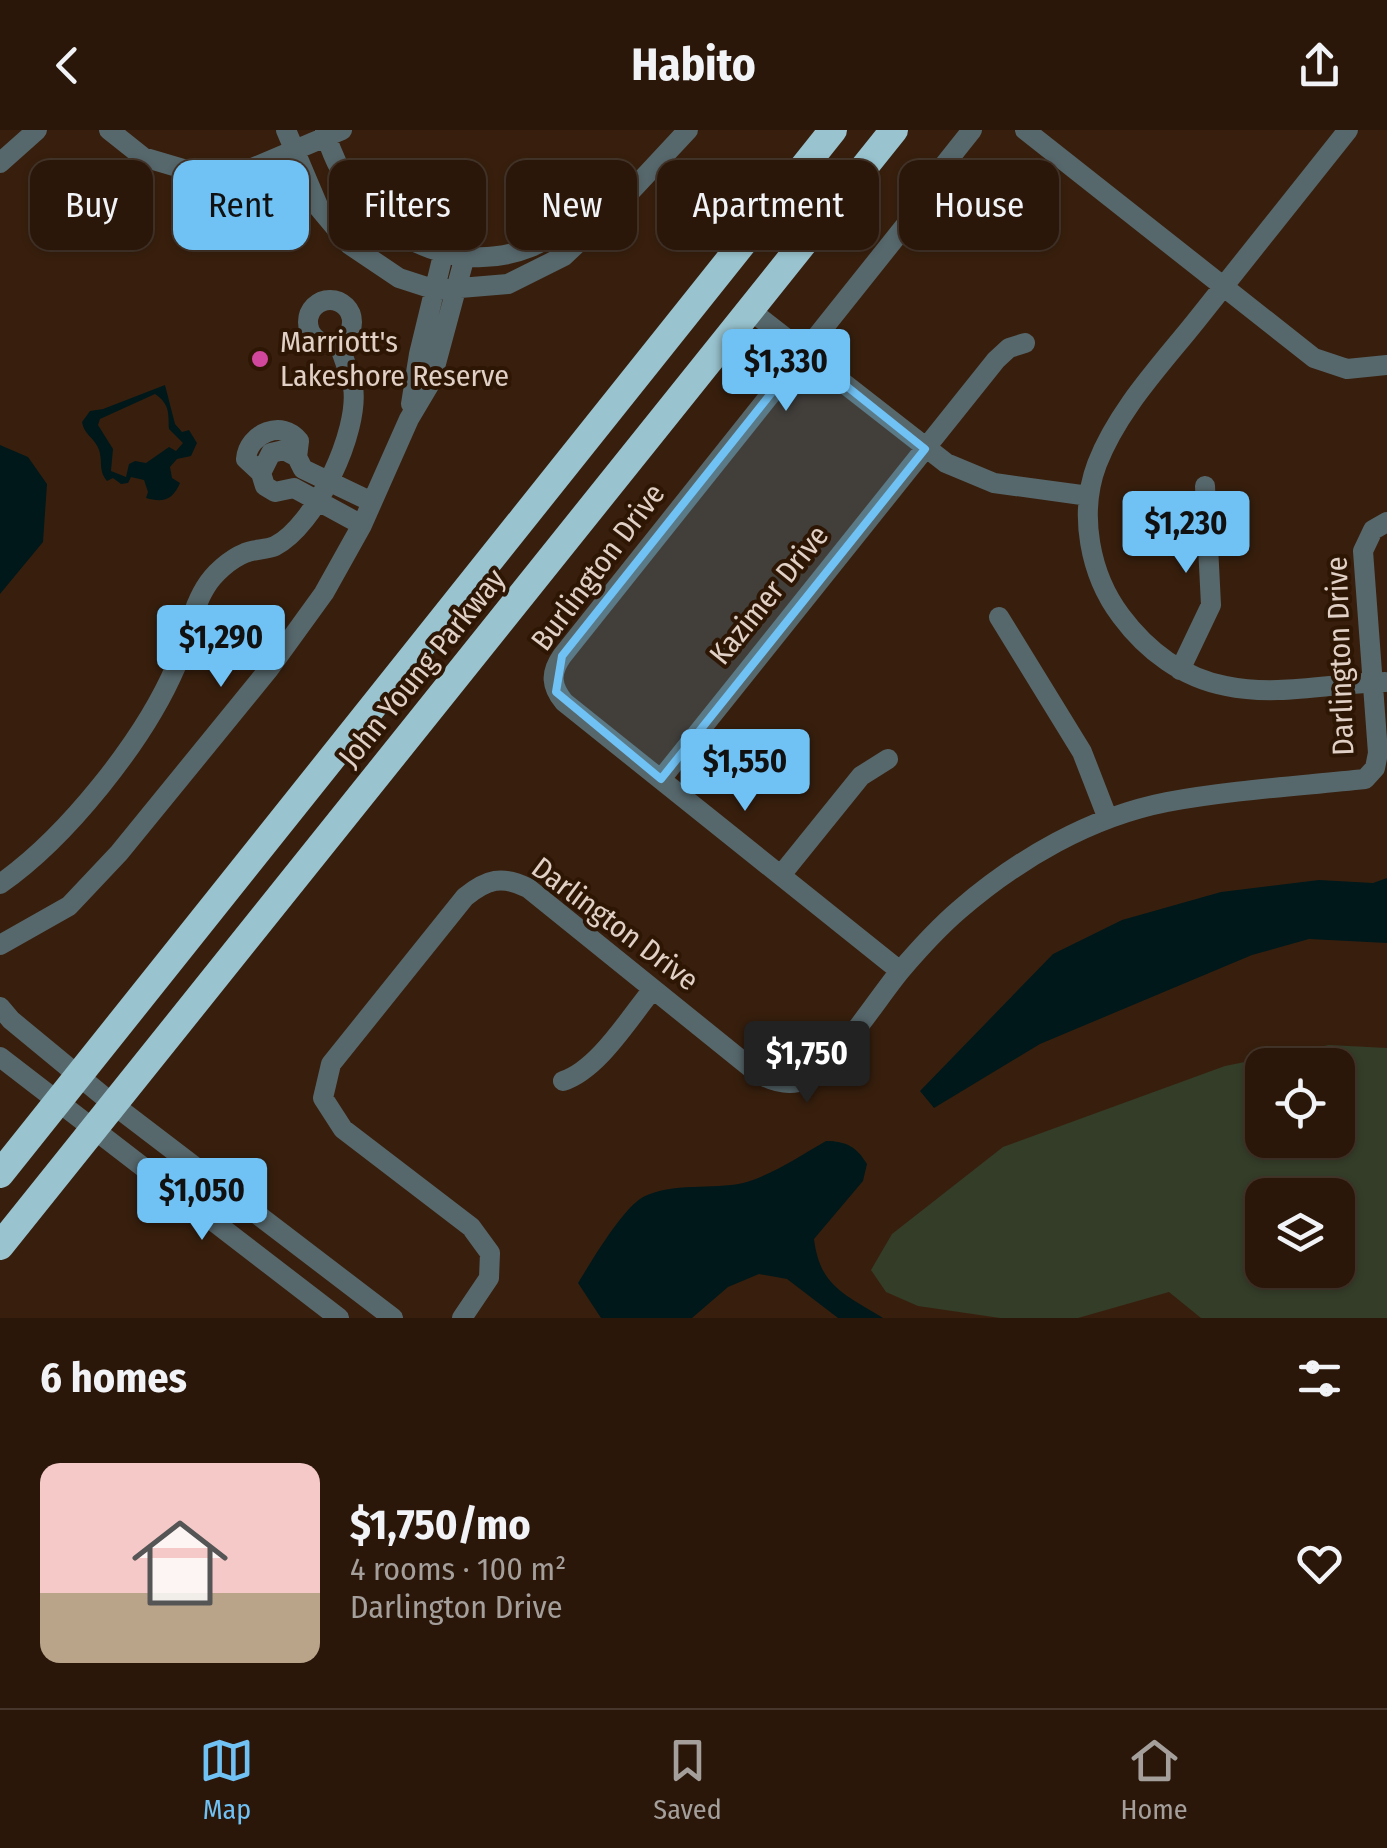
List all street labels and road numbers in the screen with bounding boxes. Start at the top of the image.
street label: Burlington Drive [524,477,672,657]
street label: Kazimer Drive [702,518,836,672]
street label: Darlington Drive [1319,556,1361,756]
street label: John Young Parkway [331,561,513,774]
street label: Darlington Drive [525,850,705,998]

